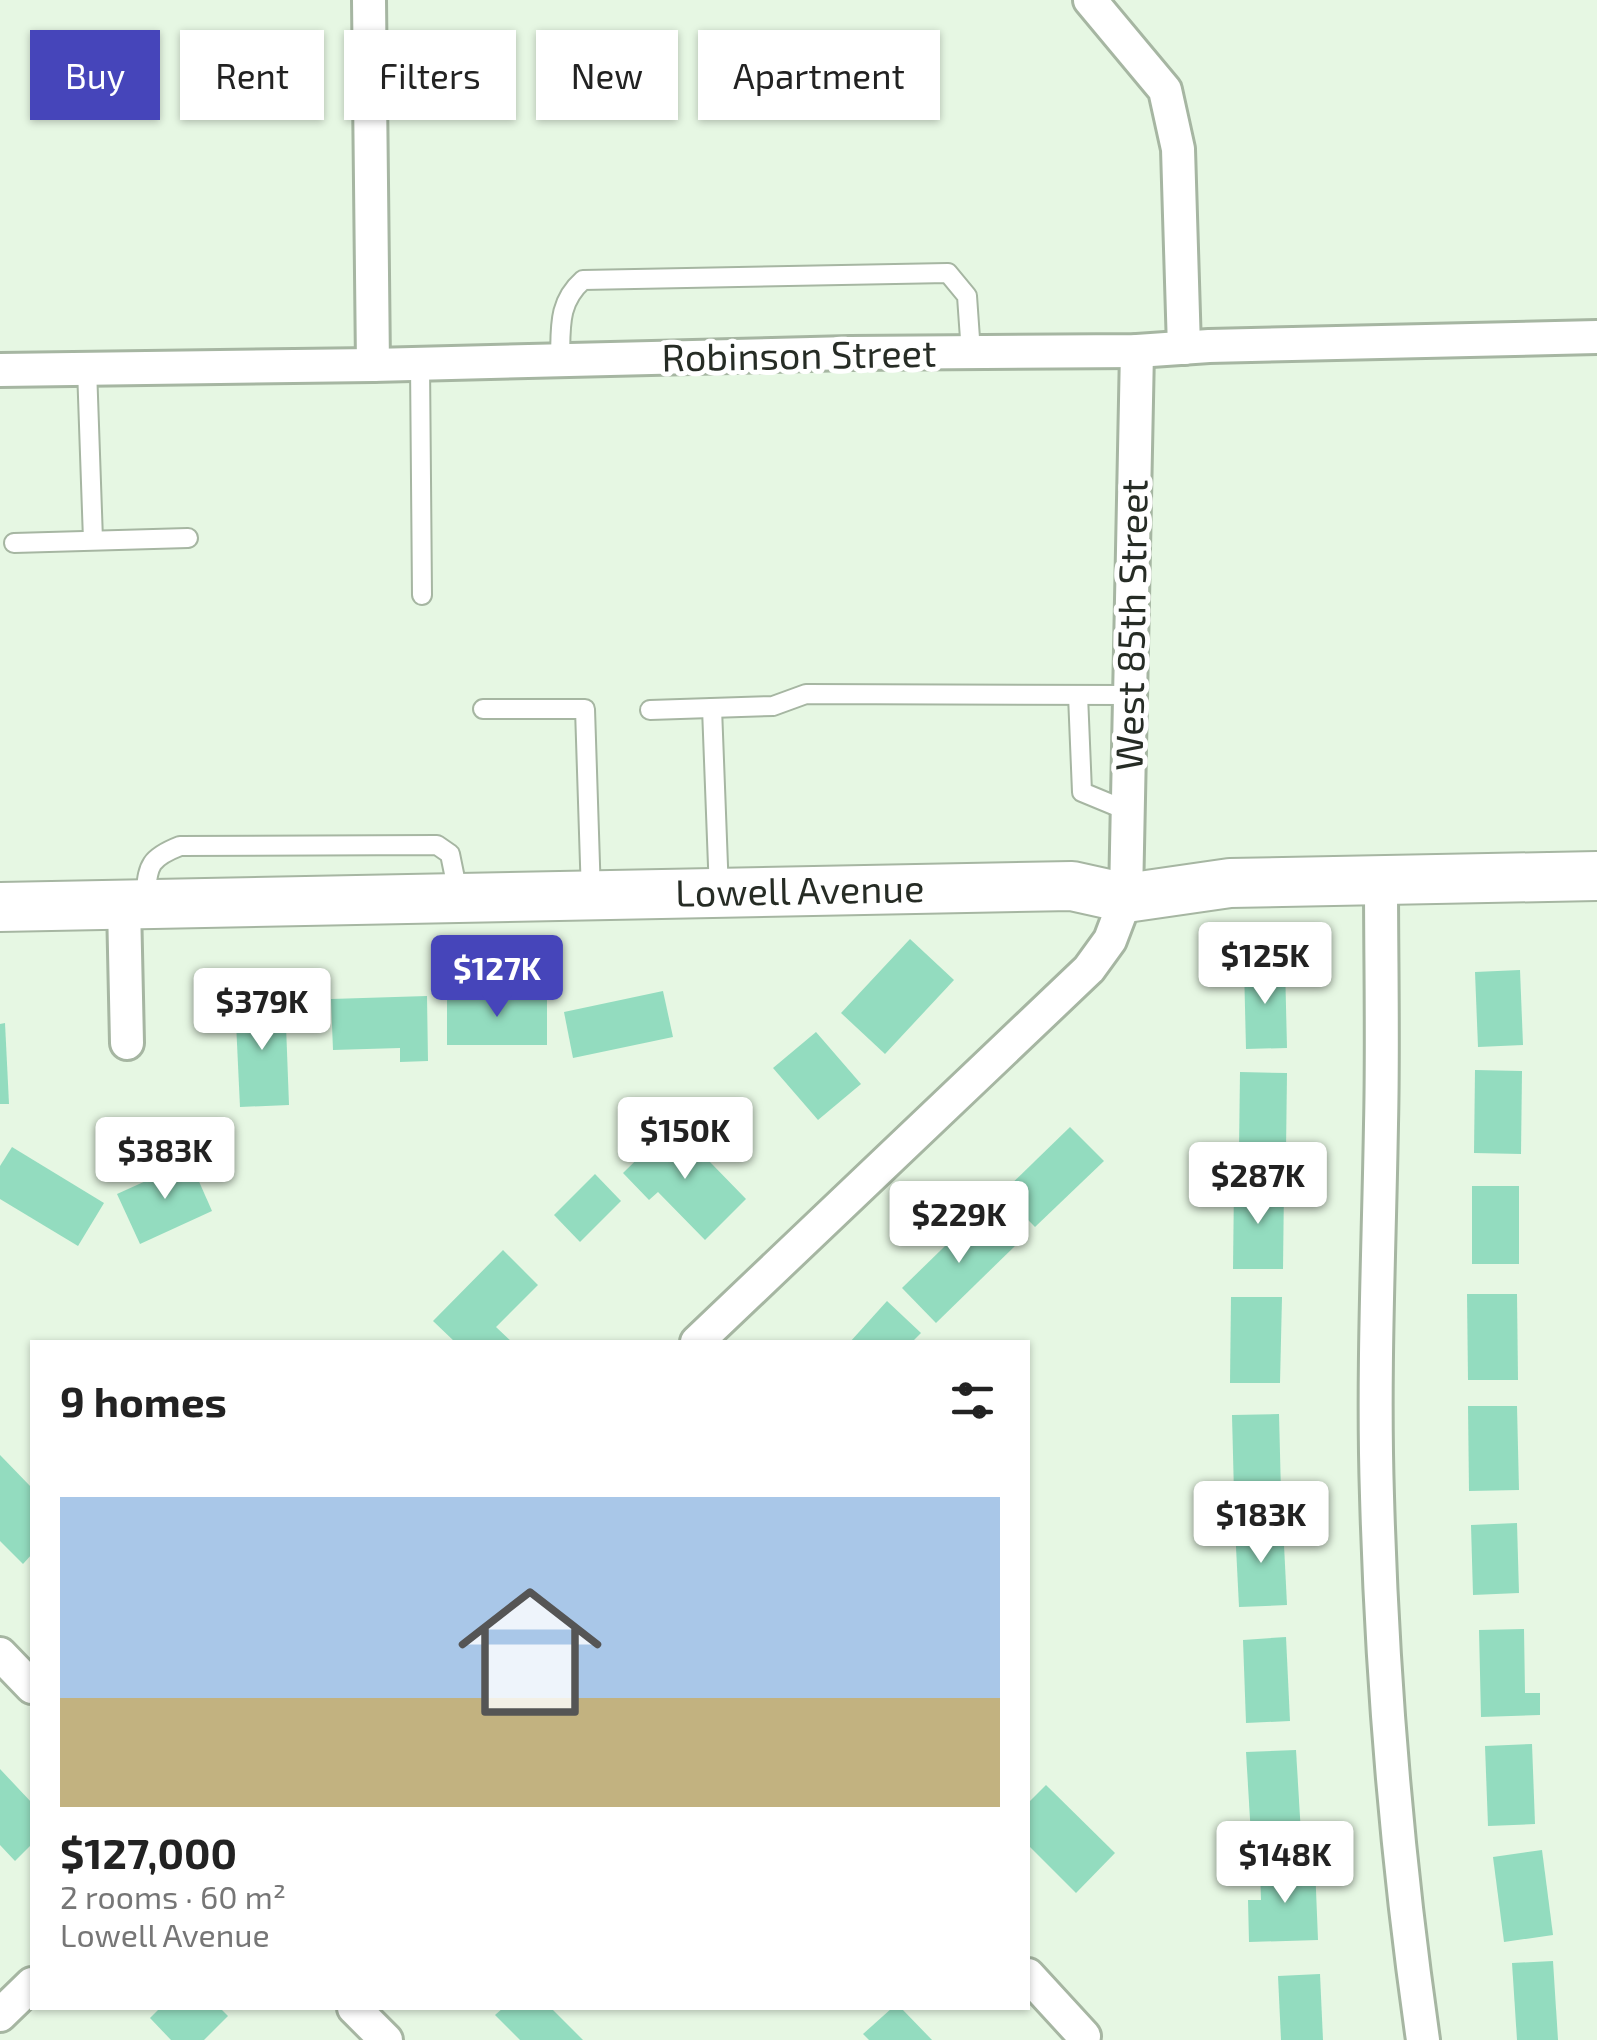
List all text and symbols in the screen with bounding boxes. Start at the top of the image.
chip: Buy [30,30,160,120]
chip: Rent [180,30,324,120]
chip: Filters [344,30,516,120]
chip: New [536,30,678,120]
chip: Apartment [698,30,940,120]
street label: Robinson Street [661,329,937,379]
street label: West 85th Street [1104,479,1156,771]
street label: Lowell Avenue [675,864,925,915]
pin: $125K [1195,922,1335,1007]
pin: $127K [427,935,567,1020]
text: $125K [1221,935,1309,973]
text: $127K [453,948,541,986]
pin: $379K [192,968,332,1053]
text: $379K [216,981,308,1019]
pin: $150K [615,1097,755,1182]
text: $150K [640,1110,730,1148]
pin: $383K [95,1117,235,1202]
text: $383K [117,1130,213,1168]
pin: $287K [1188,1142,1328,1227]
text: $287K [1211,1155,1305,1193]
pin: $229K [889,1181,1029,1266]
text: $229K [912,1194,1006,1232]
icon: filters [945,1373,1000,1428]
text: 9 homes [60,1375,227,1425]
pin: $183K [1191,1481,1331,1566]
text: $183K [1216,1494,1306,1532]
icon: home [440,1562,620,1742]
pin: $148K [1215,1821,1355,1906]
text: $127,000 [60,1827,237,1877]
text: $148K [1239,1834,1332,1872]
text: 2 rooms · 60 m² [60,1877,286,1915]
text: Lowell Avenue [60,1915,270,1953]

